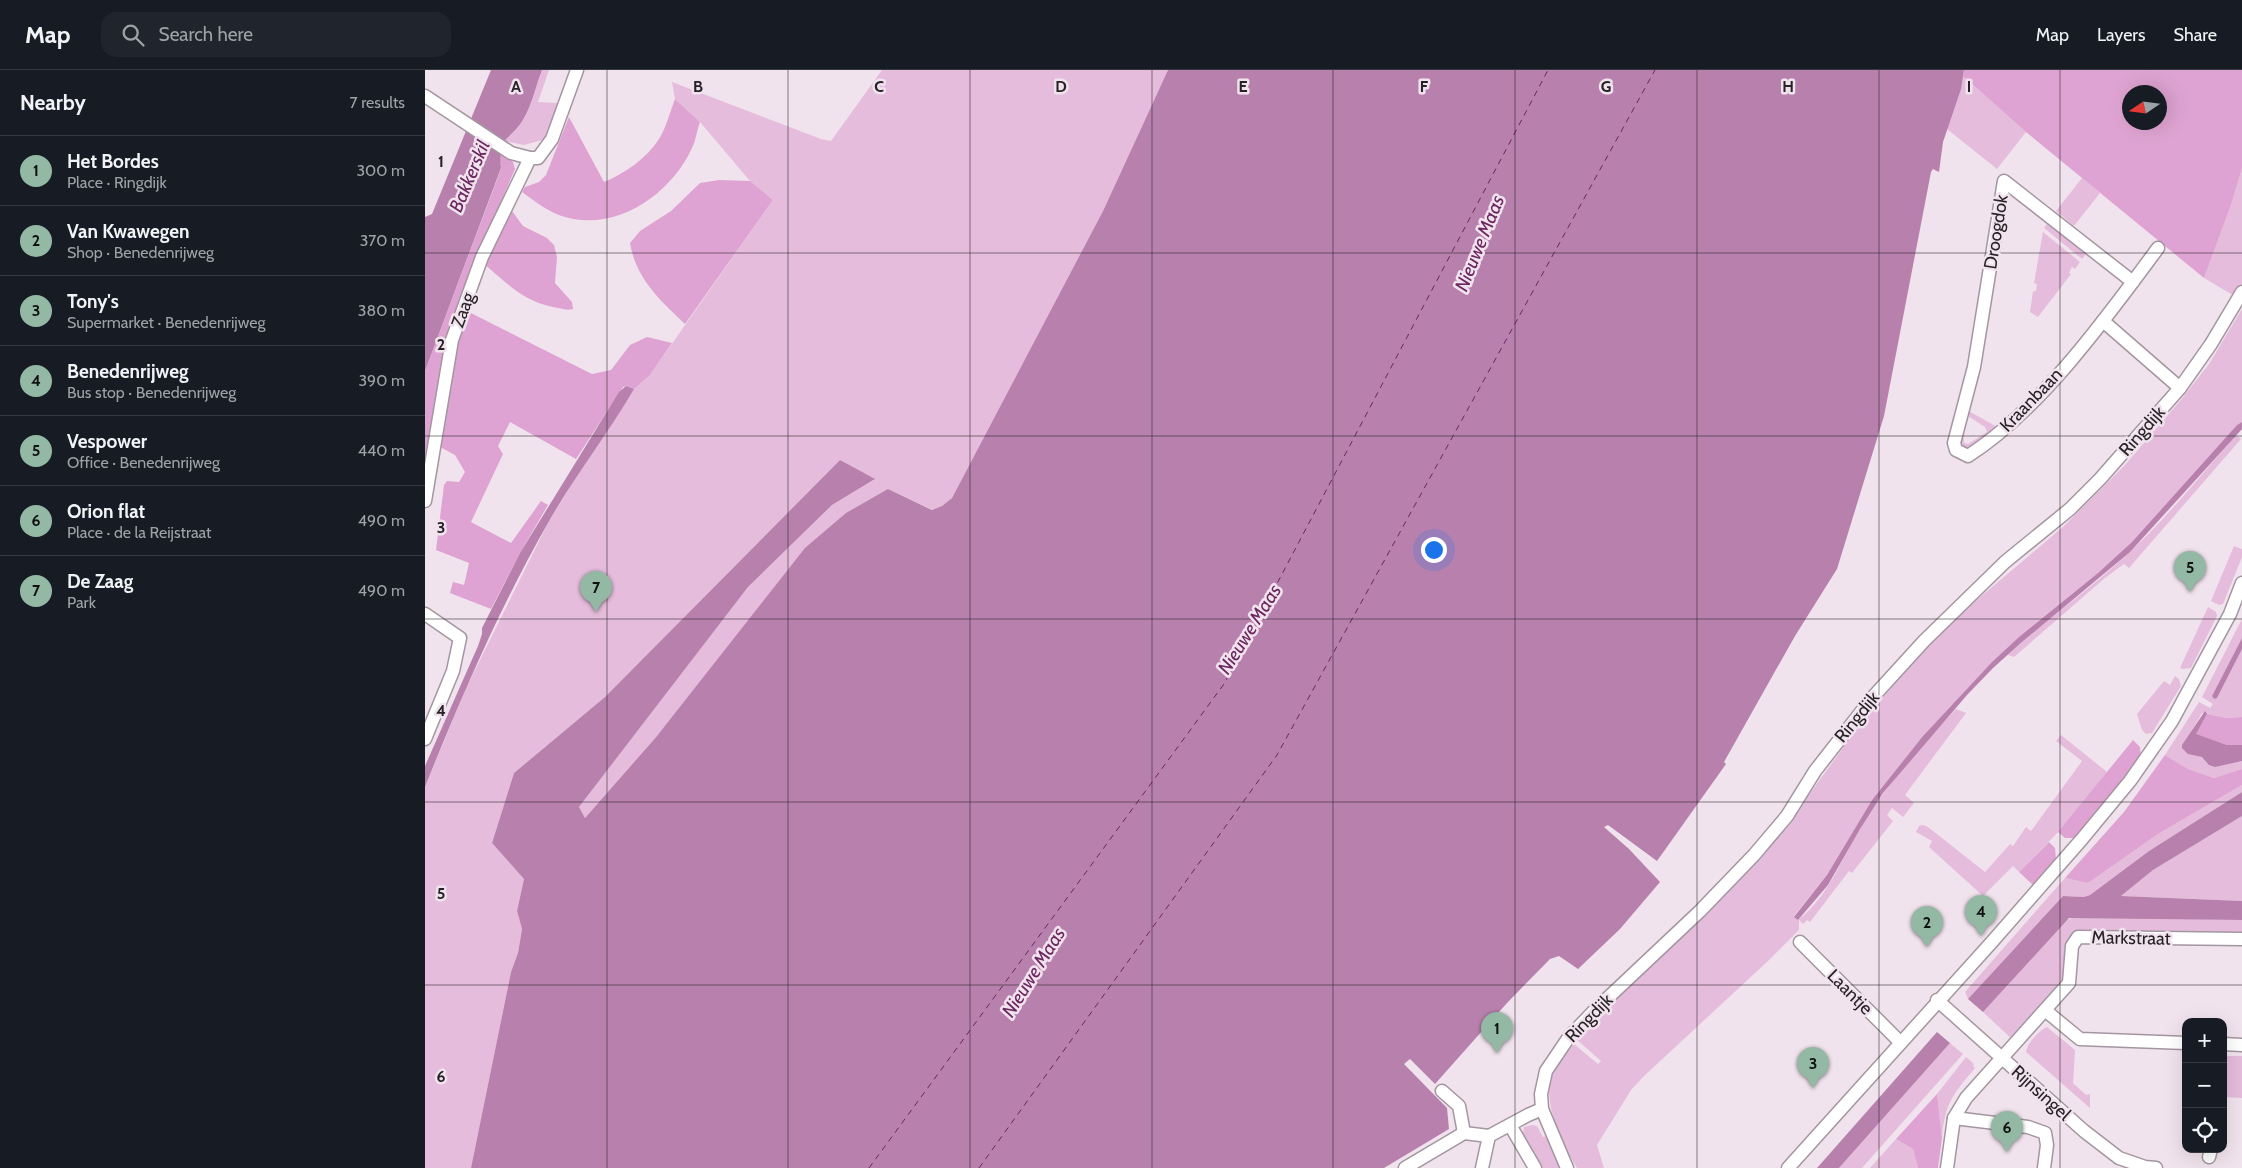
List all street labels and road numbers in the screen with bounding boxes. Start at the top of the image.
street label: Droogdok [1979,192,2013,271]
street label: Zaag [447,288,480,331]
street label: Kraanbaan [1995,363,2067,437]
street label: Ringdijk [2114,401,2170,461]
street label: Ringdijk [1830,686,1885,747]
street label: Markstraat [2091,926,2171,950]
street label: Laantje [1823,965,1877,1019]
street label: Ringdijk [1561,988,1618,1047]
street label: Rijnsingel [2007,1061,2076,1126]

